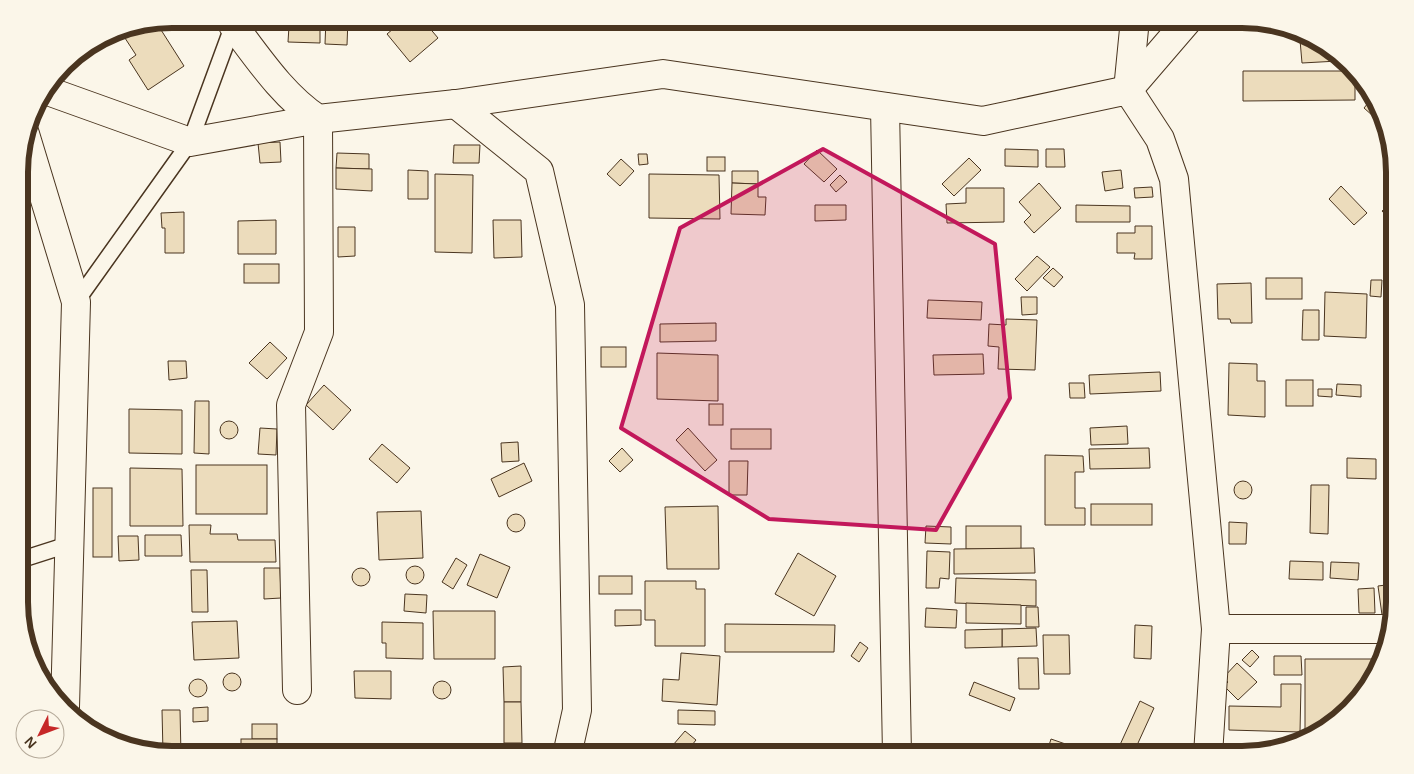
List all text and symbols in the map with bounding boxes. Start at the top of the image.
north arrow [15,709,65,759]
text: N [21,734,40,752]

